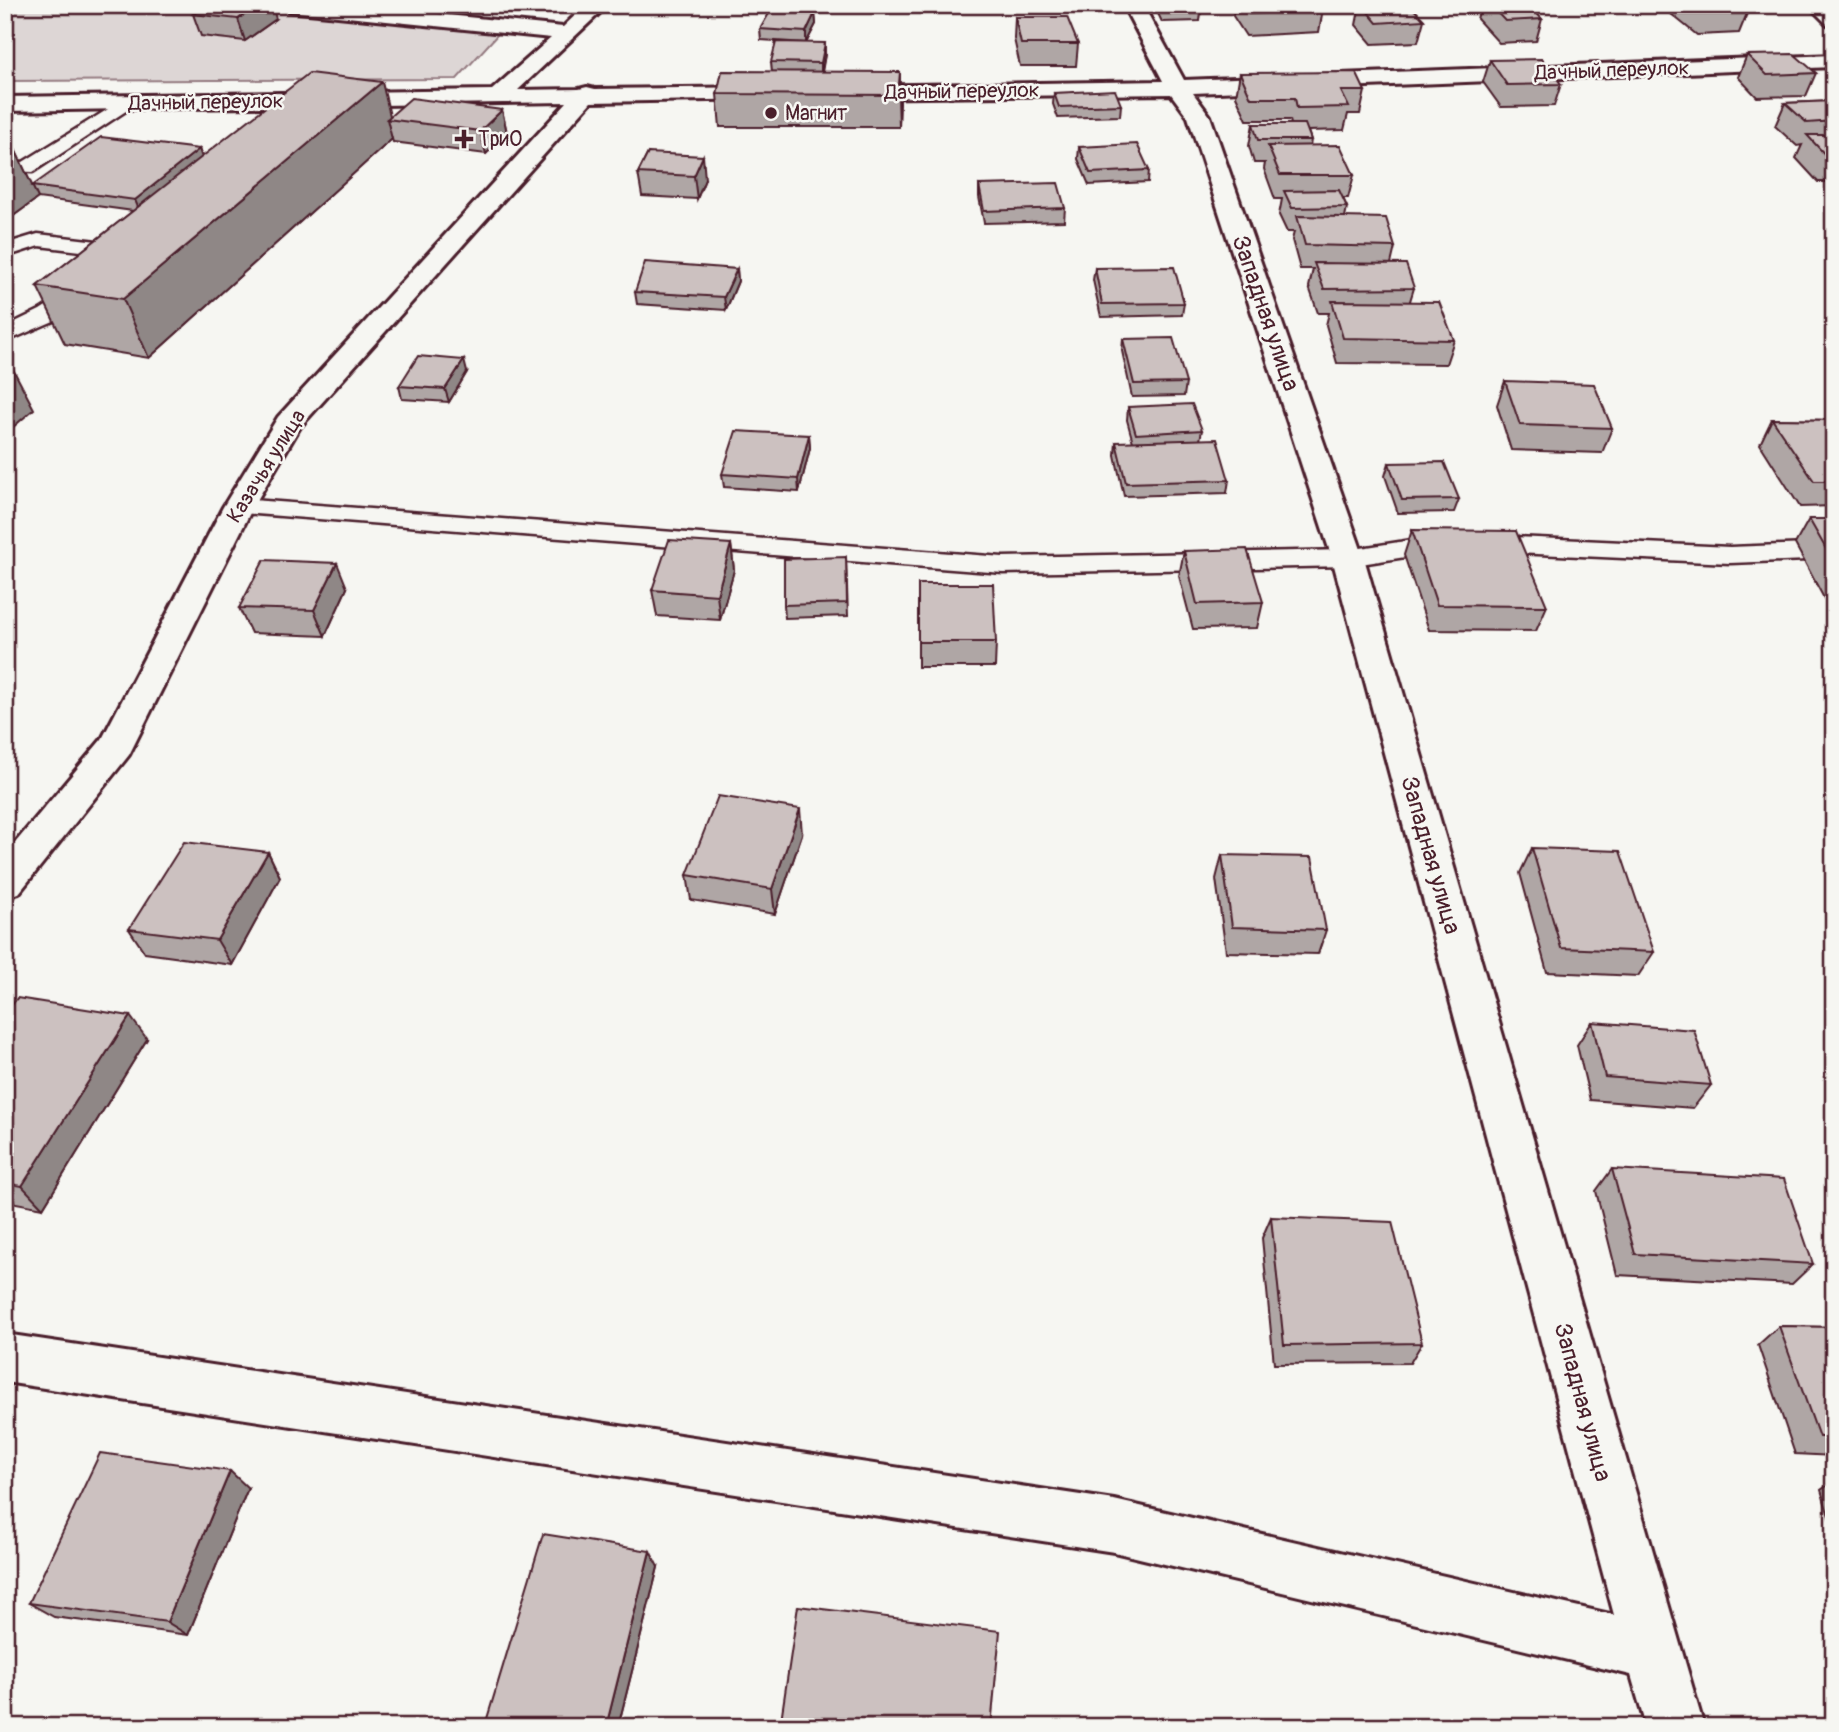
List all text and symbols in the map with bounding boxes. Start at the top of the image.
street label: Дачный переулок [1533,54,1690,87]
street label: Дачный переулок [883,77,1040,106]
street label: Дачный переулок [127,88,284,117]
place label: Магнит [785,100,848,127]
marker: Магнит [763,105,779,121]
place label: ТриО [478,126,522,153]
marker: ТриО [456,131,472,147]
street label: Западная улица [1225,232,1306,395]
street label: Казачья улица [221,405,312,528]
street label: Западная улица [1394,773,1467,937]
street label: Западная улица [1547,1320,1618,1484]

